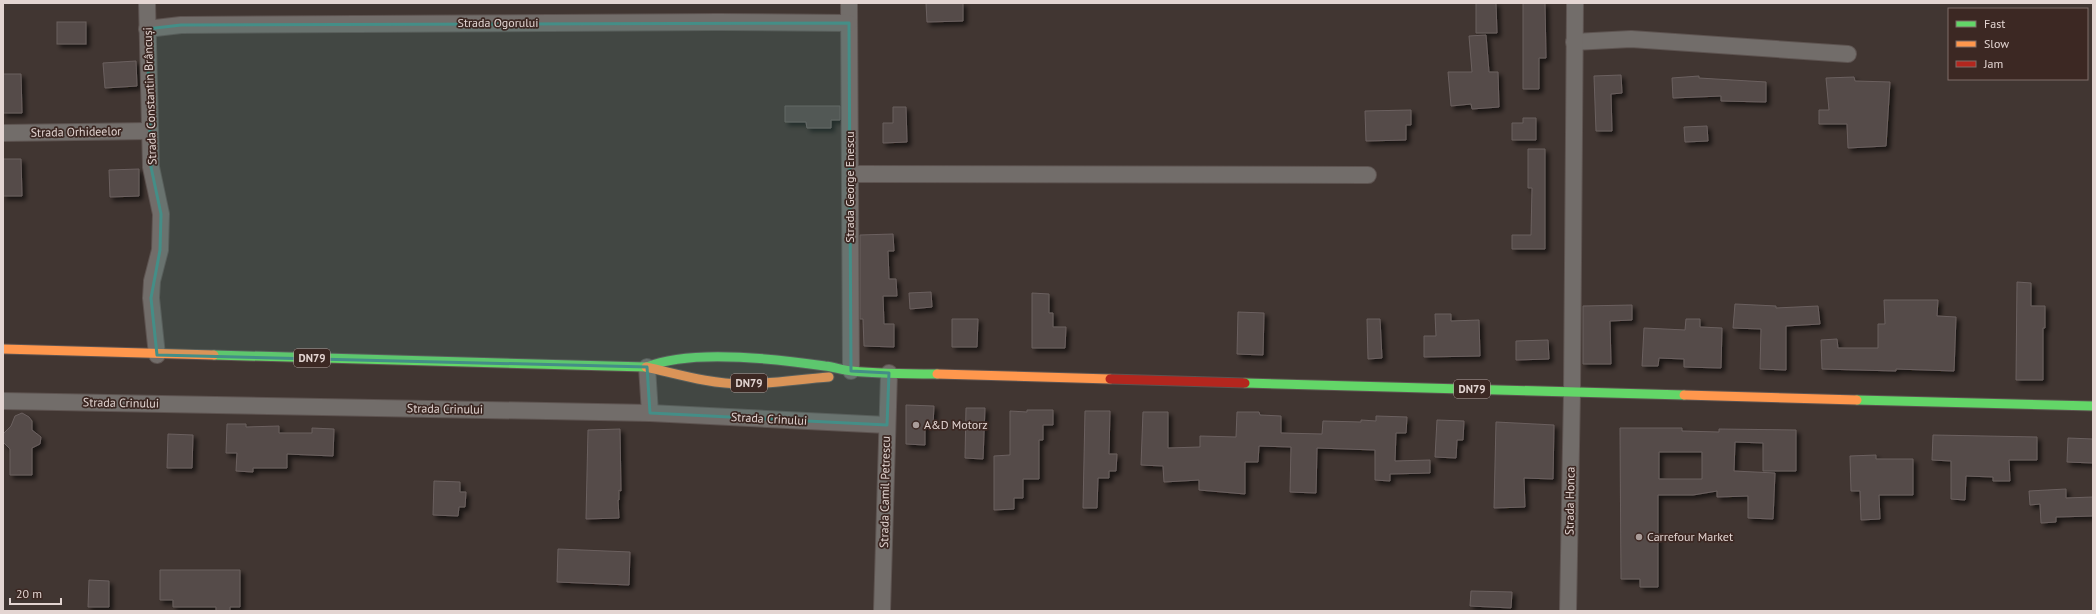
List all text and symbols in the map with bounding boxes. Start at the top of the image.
legend [1948,8,2088,80]
street label: Strada Ogorului [458,15,538,30]
text: Fast [1984,16,2005,31]
street label: Strada Constantin Brâncuși [140,27,159,165]
text: Slow [1984,36,2009,51]
text: Jam [1983,56,2003,71]
street label: Strada Orhideelor [31,123,121,140]
street label: Strada George Enescu [842,131,857,243]
road number: DN79 [294,349,330,367]
road number: DN79 [731,374,767,392]
road number: DN79 [1454,380,1490,398]
street label: Strada Crinului [83,394,159,411]
street label: Strada Crinului [407,400,483,417]
street label: Strada Crinului [731,409,807,428]
place label: A&D Motorz [924,417,988,432]
marker: A&D Motorz [911,420,921,430]
street label: Strada Camil Petrescu [876,436,893,548]
street label: Strada Honca [1561,467,1578,535]
place label: Carrefour Market [1647,529,1733,544]
marker: Carrefour Market [1634,532,1644,542]
scale bar [10,580,61,606]
text: 20 m [16,586,42,601]

